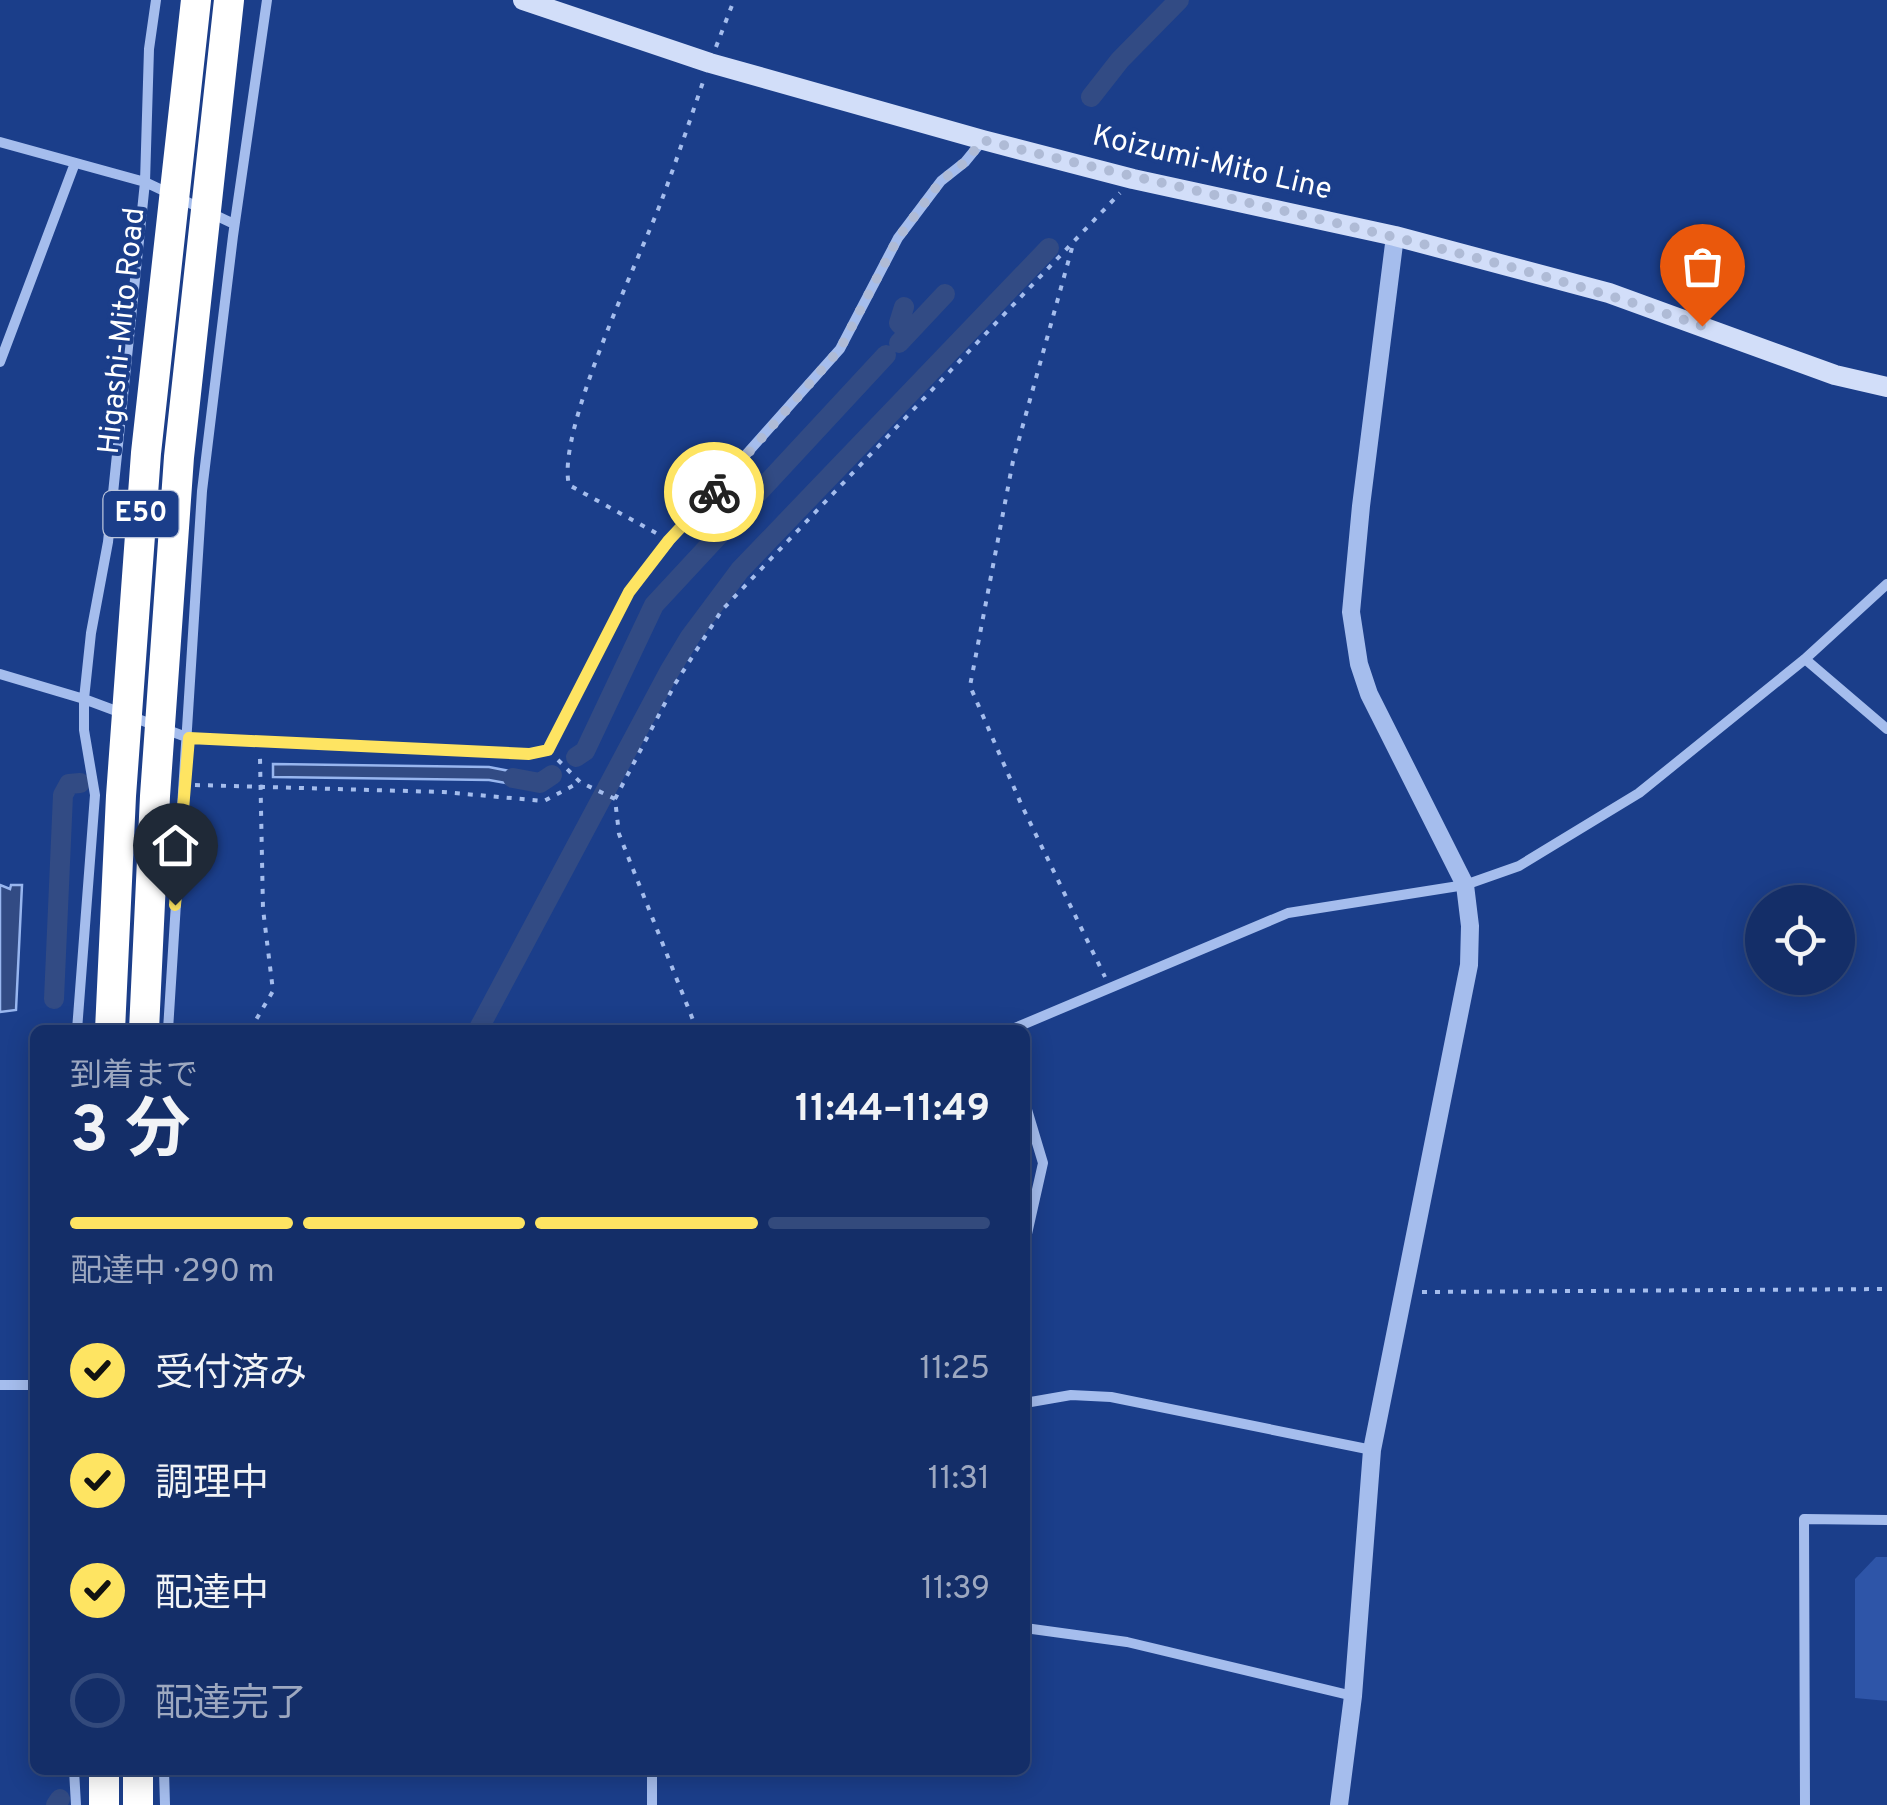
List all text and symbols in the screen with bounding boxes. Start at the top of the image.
street label: Koizumi-Mito Line [1089,118,1335,210]
street label: Higashi-Mito Road [92,206,154,456]
pin [1660,224,1745,327]
icon: bag [1675,239,1730,294]
courier [664,442,764,542]
icon: bike [687,465,742,520]
road number: E50 [104,491,178,537]
pin [133,803,218,906]
icon: home [148,818,203,873]
map controls [1745,885,1855,995]
button: locate [1745,885,1855,995]
text: 到着まで [70,1057,198,1097]
text: 11:44–11:49 [795,1086,990,1135]
text: 3 分 [70,1093,190,1175]
text: 配達中 · 290 m [70,1253,275,1293]
icon: check [70,1343,125,1398]
text: 11:25 [919,1350,990,1390]
text: 受付済み [155,1351,307,1400]
icon: check [70,1453,125,1508]
text: 11:31 [928,1460,990,1500]
text: 調理中 [155,1461,269,1510]
icon: check [70,1563,125,1618]
text: 11:39 [921,1570,990,1610]
text: 配達中 [155,1571,269,1620]
text: 配達完了 [155,1681,307,1730]

